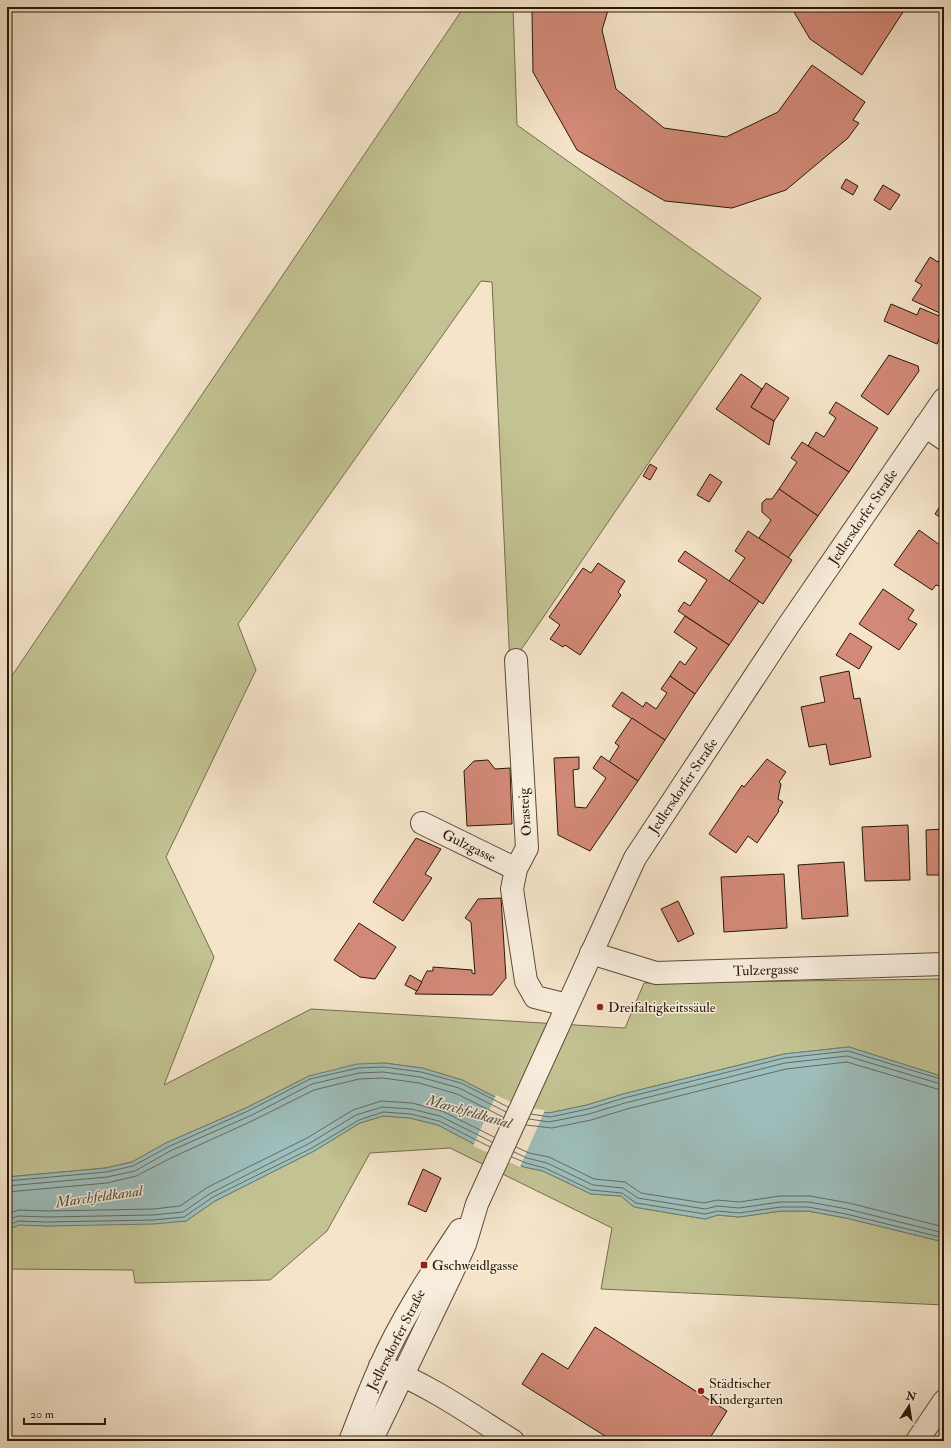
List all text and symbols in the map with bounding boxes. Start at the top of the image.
street label: Jedlersdorfer Straße [824,466,901,569]
street label: Jedlersdorfer Straße [644,735,721,838]
street label: Orasteig [515,786,535,837]
street label: Gulzgasse [439,826,499,866]
street label: Tulzergasse [733,960,799,980]
place label: Dreifaltigkeitssäule [608,999,716,1016]
marker: Dreifaltigkeitssäule [595,1002,605,1012]
water label: Marchfeldkanal [423,1090,515,1134]
water label: Marchfeldkanal [53,1181,145,1213]
place label: Gschweidlgasse [432,1257,518,1274]
marker: Gschweidlgasse [419,1260,429,1270]
street label: Jedlersdorfer Straße [363,1286,429,1394]
place label: Städtischer Kindergarten [709,1375,783,1408]
marker: Städtischer Kindergarten [696,1386,706,1396]
north arrow [889,1386,929,1426]
text: N [904,1389,918,1404]
scale bar [24,1400,105,1426]
text: 20 m [30,1407,55,1422]

